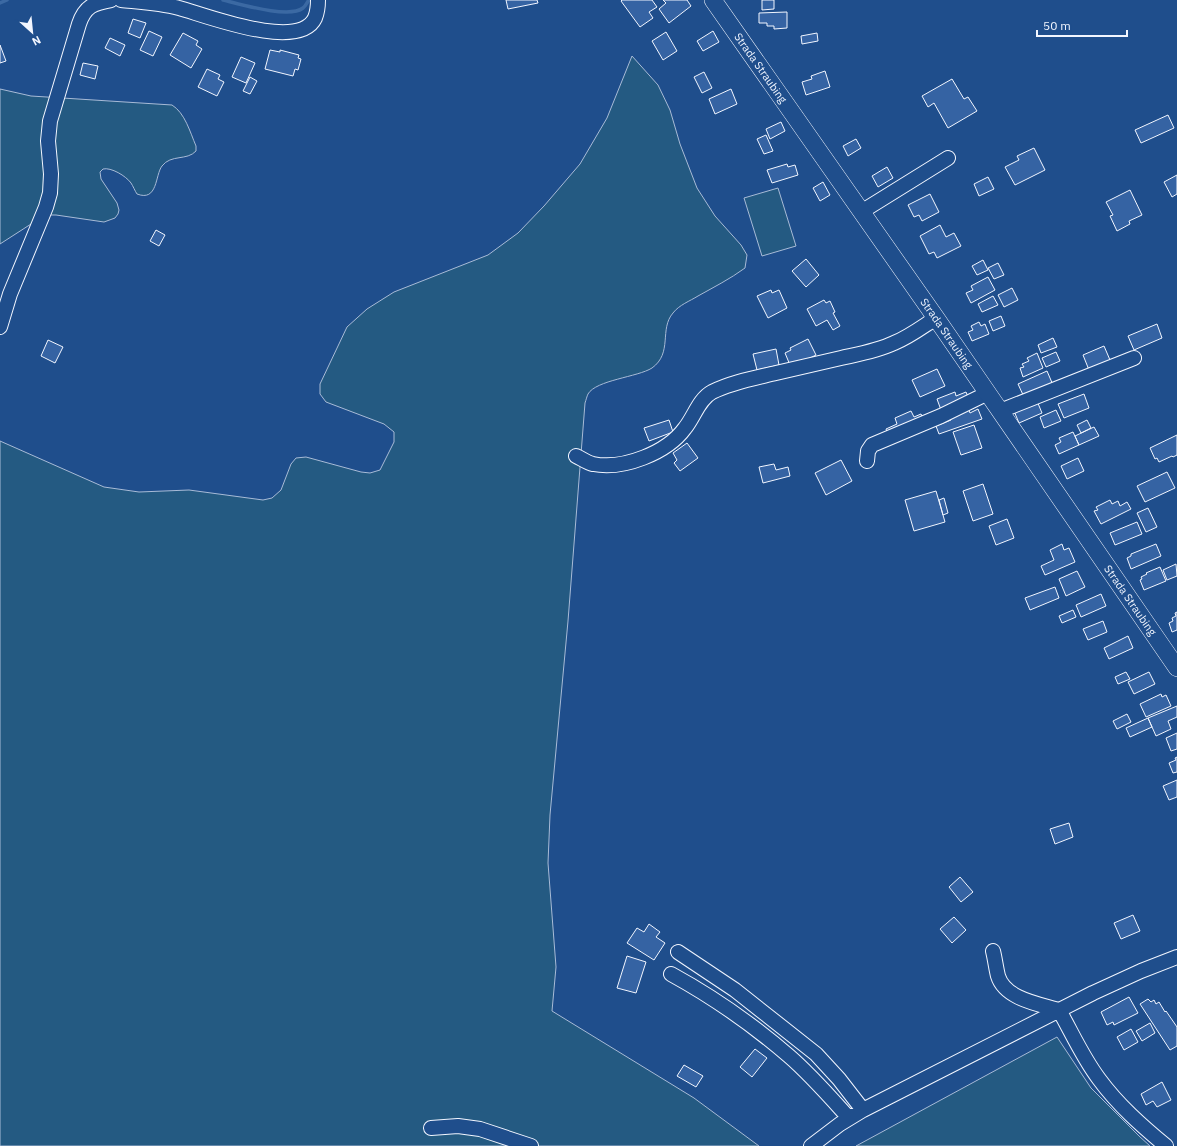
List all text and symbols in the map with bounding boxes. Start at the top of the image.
north arrow [12,12,52,52]
scale bar [1037,12,1127,38]
text: 50 m [1043,18,1071,33]
street label: Strada Straubing [731,30,790,106]
text: N [30,33,43,49]
street label: Strada Straubing [917,295,976,371]
street label: Strada Straubing [1101,562,1160,638]

